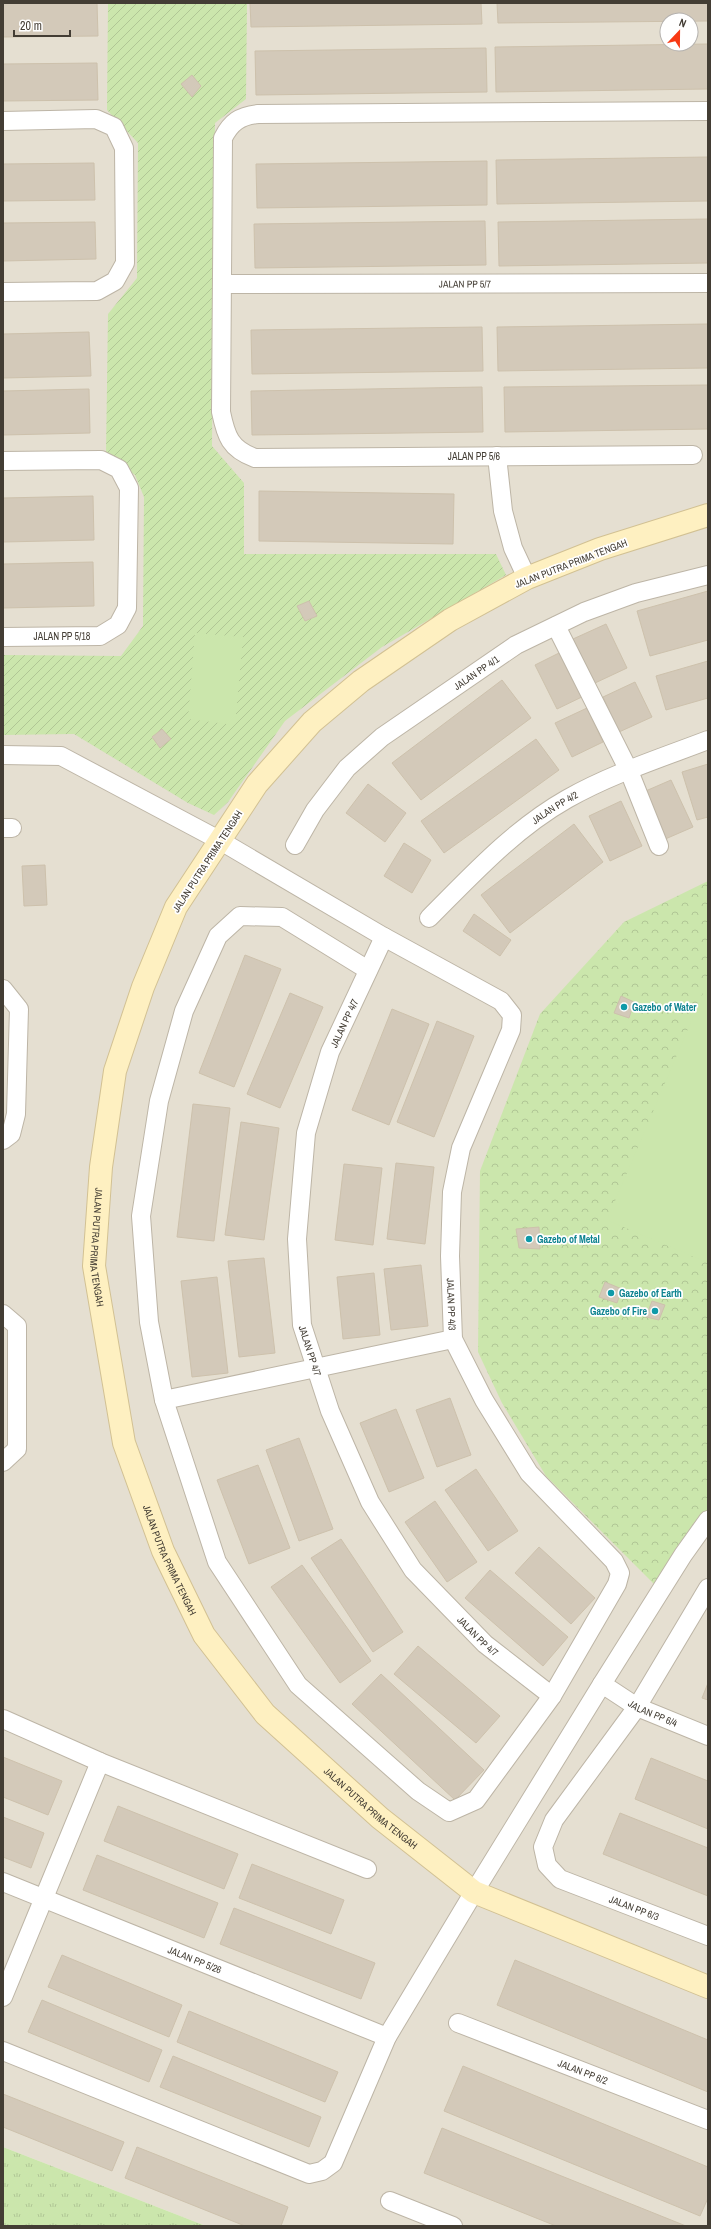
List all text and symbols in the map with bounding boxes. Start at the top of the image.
scale bar [14,12,70,38]
north arrow [659,12,699,52]
text: N [677,15,688,30]
text: 20 m [20,18,42,34]
street label: JALAN PP 5/7 [439,277,492,291]
street label: JALAN PP 5/6 [448,450,501,463]
street label: JALAN PUTRA PRIMA TENGAH [513,536,629,591]
street label: JALAN PP 5/18 [34,630,91,643]
street label: JALAN PP 4/1 [451,652,502,693]
street label: JALAN PP 4/2 [529,788,581,827]
street label: JALAN PUTRA PRIMA TENGAH [169,808,245,915]
street label: JALAN PP 4/7 [328,996,362,1050]
place label: Gazebo of Water [632,1001,697,1014]
marker: Gazebo of Water [619,1002,629,1012]
street label: JALAN PUTRA PRIMA TENGAH [87,1187,107,1308]
place label: Gazebo of Metal [537,1233,600,1246]
marker: Gazebo of Metal [524,1234,534,1244]
street label: JALAN PP 4/3 [444,1278,459,1331]
place label: Gazebo of Earth [619,1287,682,1300]
marker: Gazebo of Earth [606,1288,616,1298]
place label: Gazebo of Fire [590,1305,647,1318]
marker: Gazebo of Fire [650,1306,660,1316]
street label: JALAN PP 4/7 [296,1324,324,1378]
street label: JALAN PUTRA PRIMA TENGAH [140,1503,199,1618]
street label: JALAN PP 4/7 [454,1613,501,1659]
street label: JALAN PP 6/4 [626,1697,680,1730]
street label: JALAN PUTRA PRIMA TENGAH [321,1764,420,1852]
street label: JALAN PP 6/3 [607,1893,661,1924]
street label: JALAN PP 5/26 [166,1943,224,1977]
street label: JALAN PP 6/2 [556,2056,610,2088]

